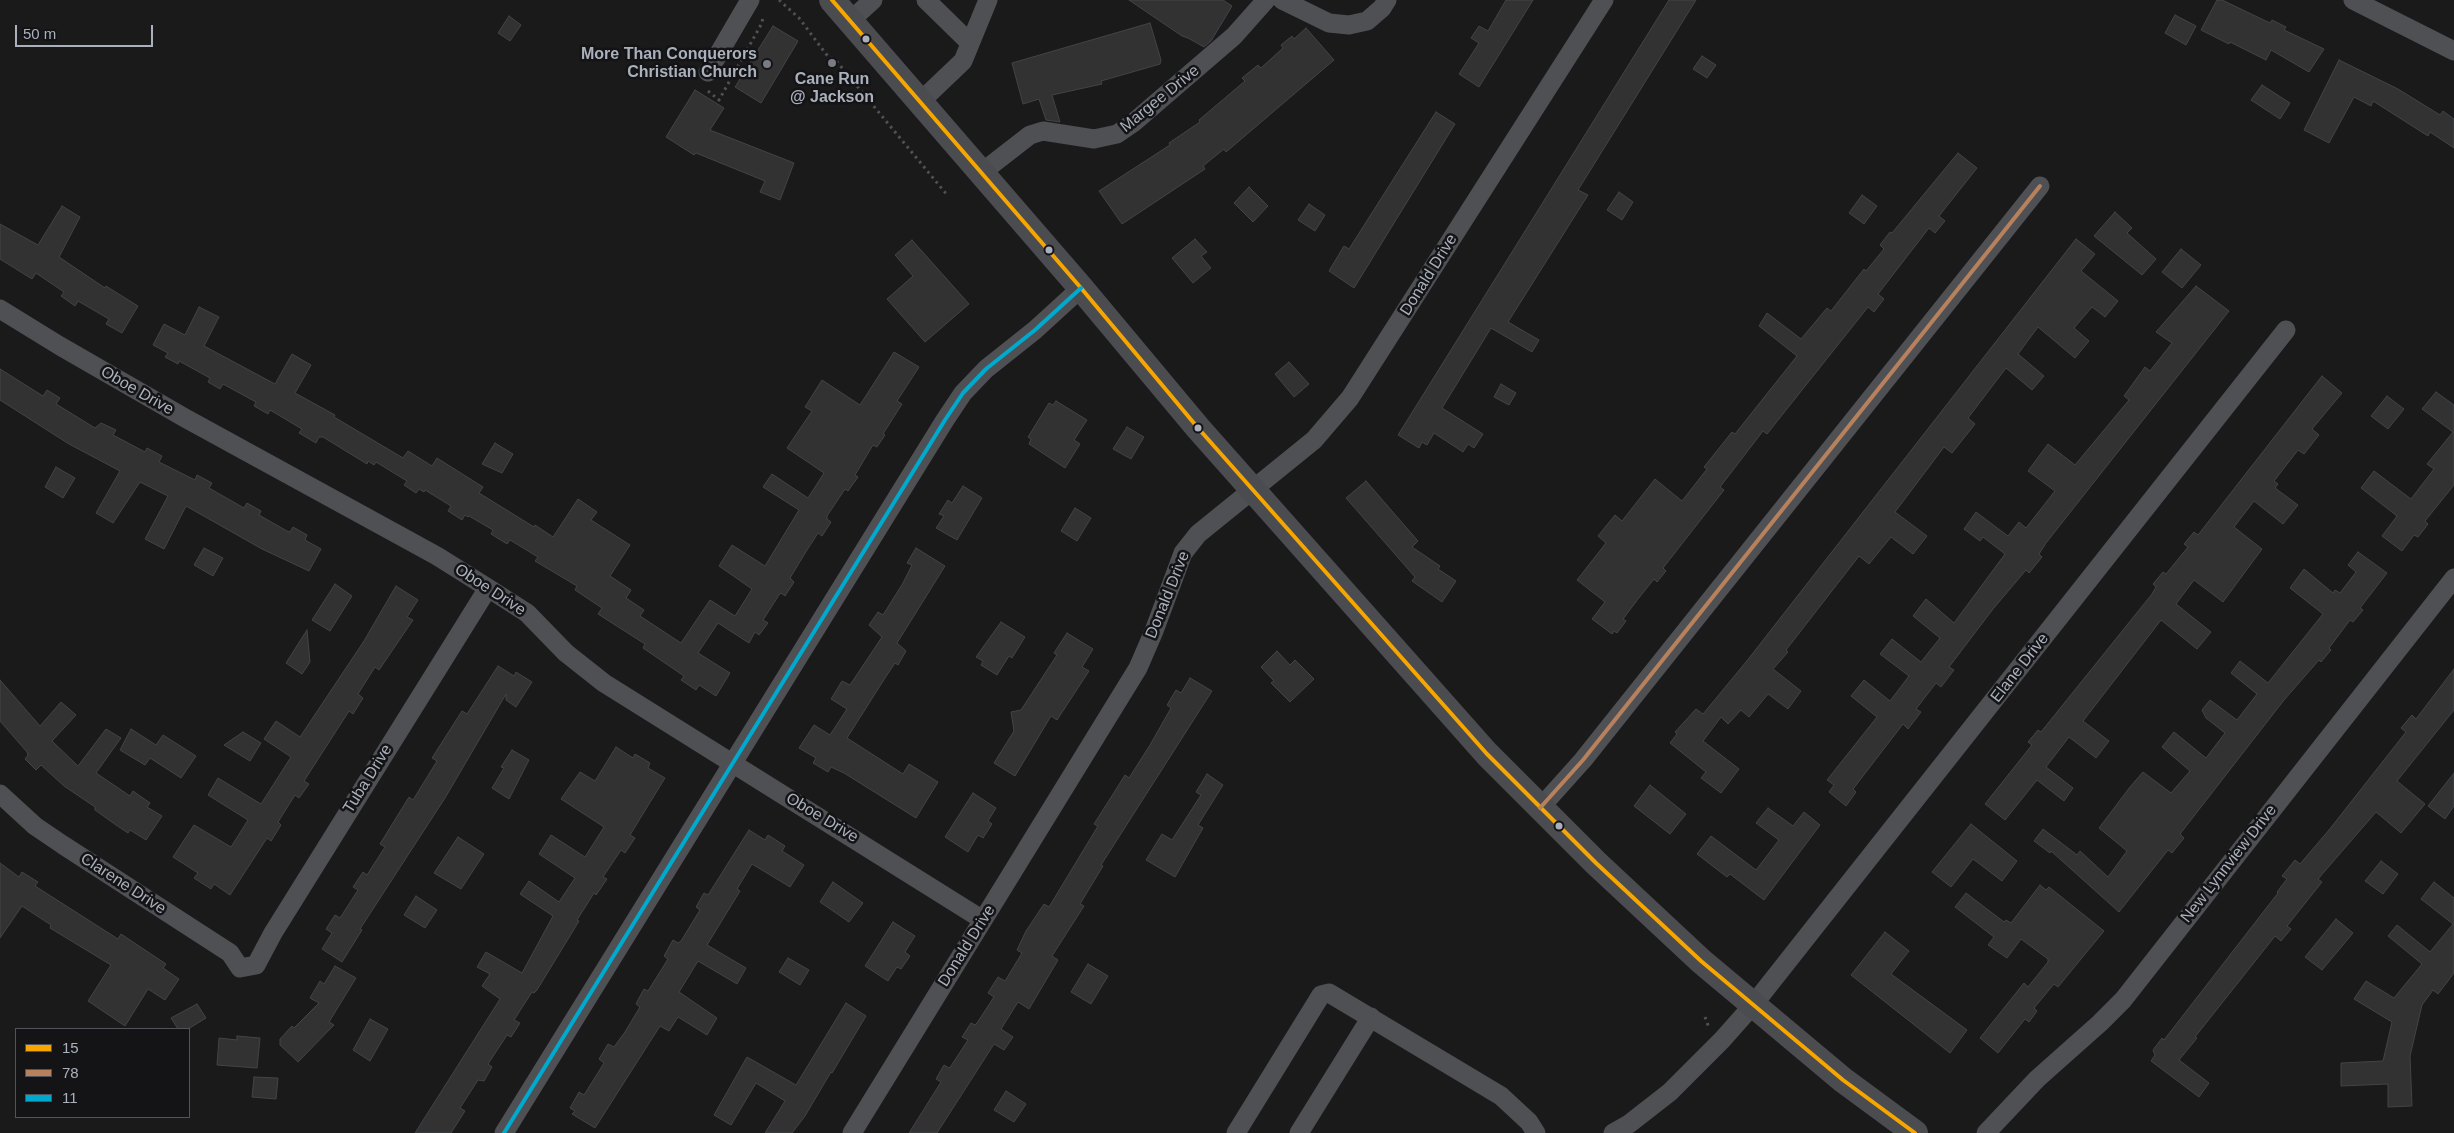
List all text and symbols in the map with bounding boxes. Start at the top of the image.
scale bar [18,15,155,47]
text: 50 m [23,25,56,42]
unlabelled marker [861,34,871,44]
place label: More Than Conquerors Christian Church [581,45,757,83]
marker: Cane Run @ Jackson [826,57,838,69]
marker: More Than Conquerors Christian Church [761,58,773,70]
street label: Margee Drive [1117,61,1203,137]
place label: Cane Run @ Jackson [790,70,874,108]
street label: Donald Drive [1396,231,1462,319]
unlabelled marker [1044,245,1054,255]
street label: Oboe Drive [97,362,177,420]
unlabelled marker [1193,423,1203,433]
street label: Donald Drive [1142,549,1194,641]
street label: Oboe Drive [451,560,529,620]
street label: Elane Drive [1987,630,2053,706]
street label: Tuba Drive [339,741,397,817]
street label: Oboe Drive [782,789,862,847]
street label: New Lynnview Drive [2177,801,2281,927]
unlabelled marker [1554,821,1564,831]
street label: Clarene Drive [77,849,169,919]
street label: Donald Drive [934,902,1000,990]
legend [15,1028,190,1118]
text: 15 [62,1039,79,1056]
text: 78 [62,1064,79,1081]
text: 11 [62,1089,78,1106]

